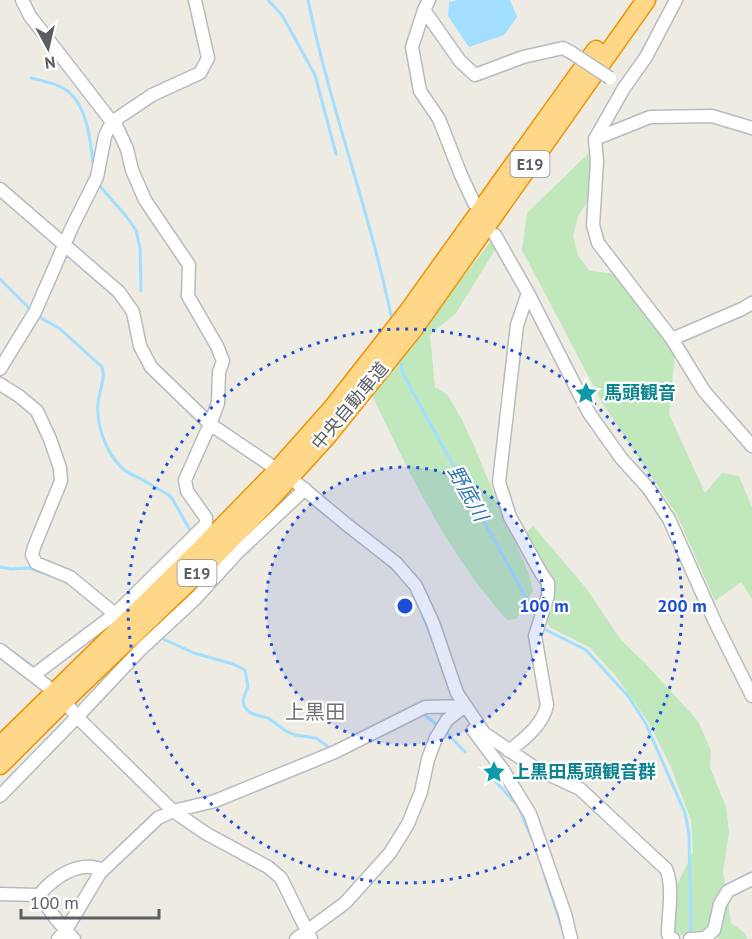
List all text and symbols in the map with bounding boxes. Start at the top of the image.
north arrow [18,18,78,78]
text: N [43,52,57,73]
road number: E19 [510,151,550,177]
street label: 中央自動車道 [306,357,393,454]
place icon: 馬頭観音 [573,380,599,406]
place label: 馬頭観音 [604,381,676,404]
water label: 野底川 [442,460,495,527]
road number: E19 [178,560,216,586]
text: 100 m [519,594,569,617]
text: 200 m [657,594,707,617]
centre of rings [395,596,415,616]
district label: 上黒田 [285,699,345,725]
place icon: 上黒田馬頭観音群 [481,759,507,785]
place label: 上黒田馬頭観音群 [512,760,656,783]
scale bar [21,882,159,920]
text: 100 m [30,891,79,914]

